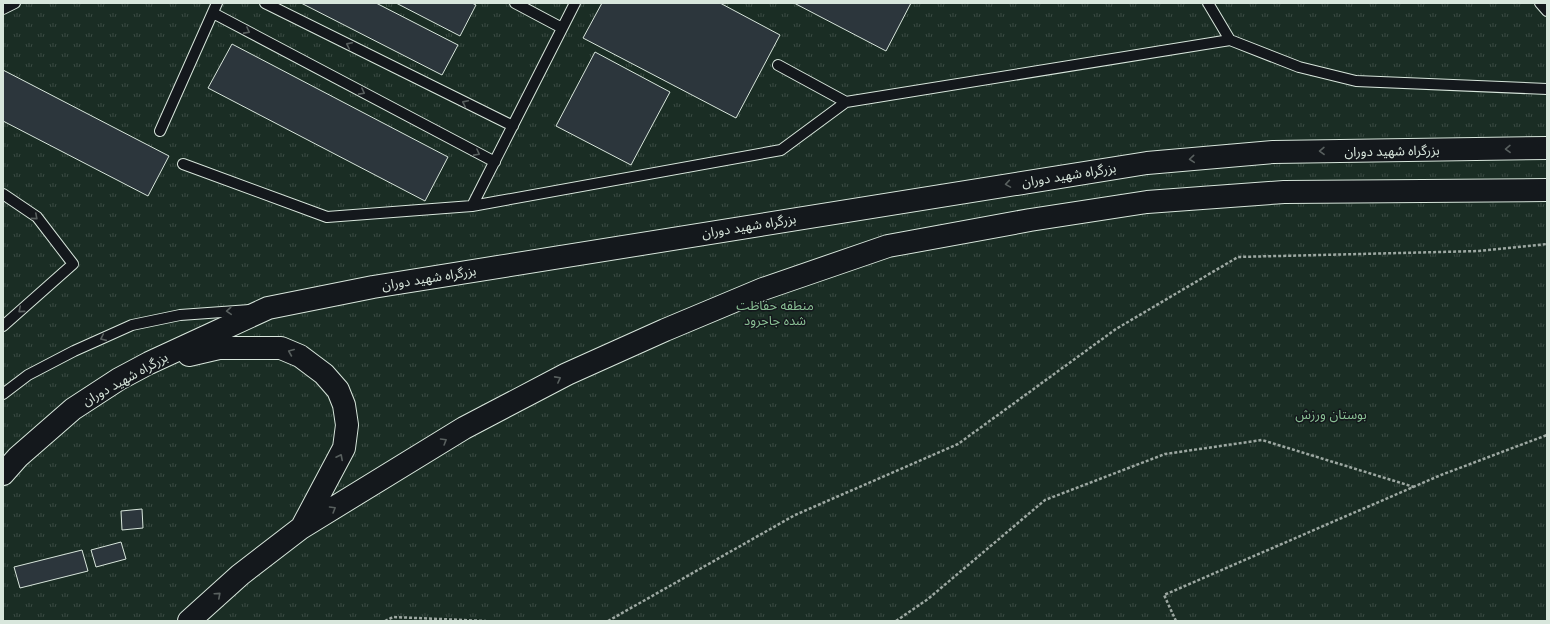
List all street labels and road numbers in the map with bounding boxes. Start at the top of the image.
street label: بزرگراه شهید دوران [1344,143,1440,160]
street label: بزرگراه شهید دوران [1021,160,1117,191]
street label: بزرگراه شهید دوران [701,211,797,242]
street label: بزرگراه شهید دوران [381,263,477,294]
street label: بزرگراه شهید دوران [80,349,171,410]

